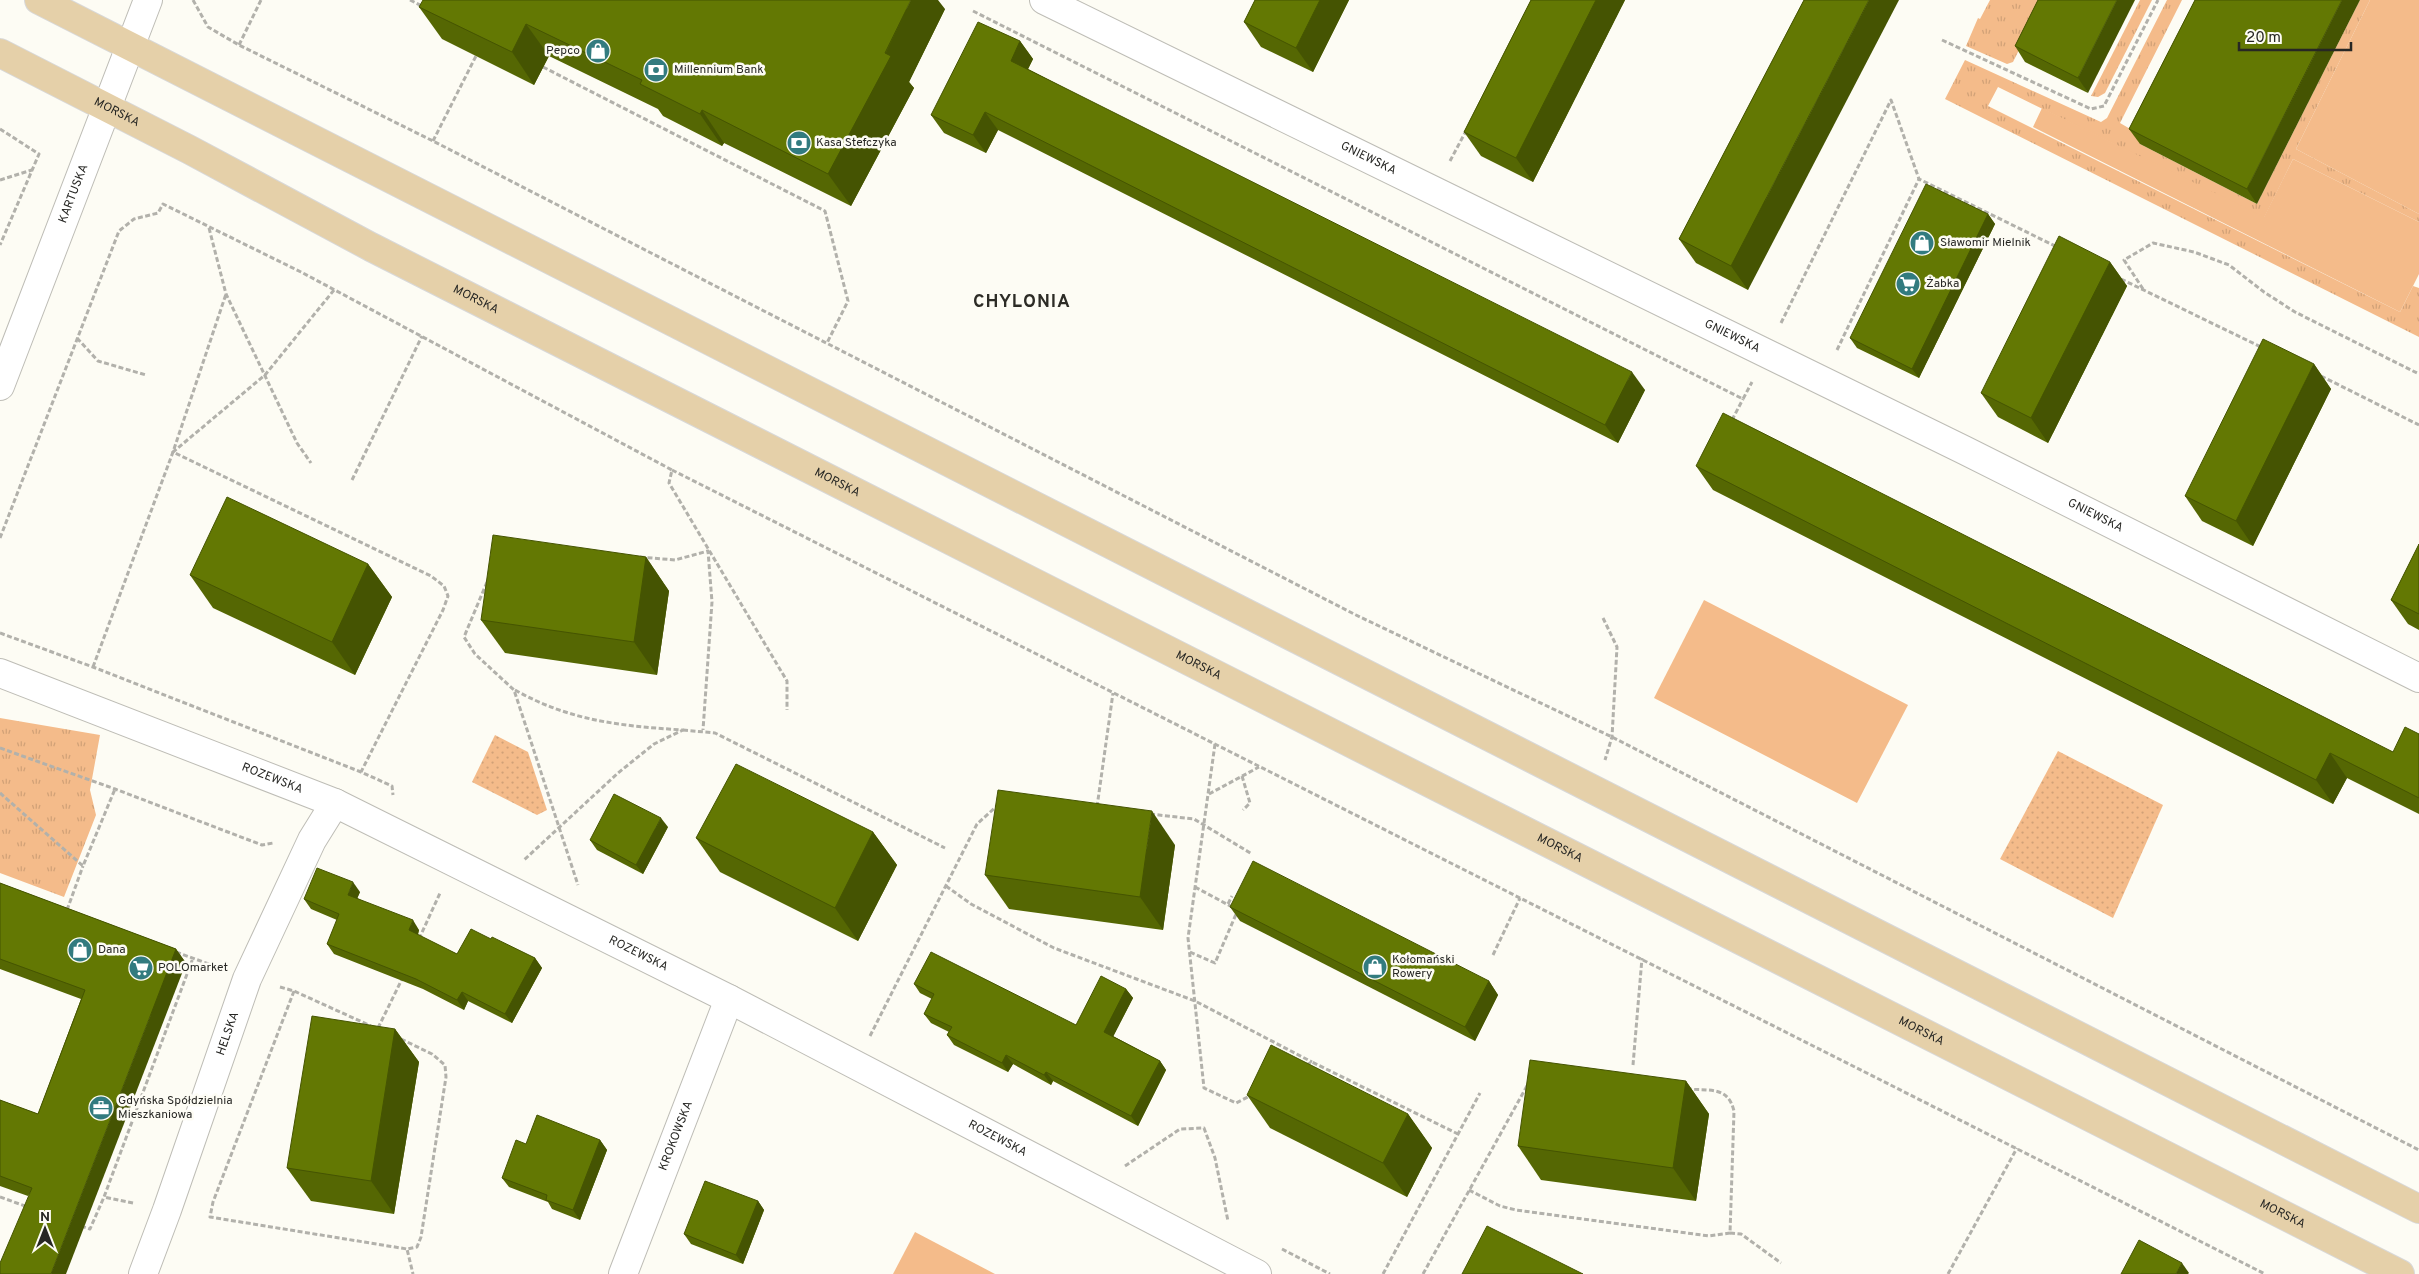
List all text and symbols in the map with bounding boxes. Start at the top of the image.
scale bar [2239,20,2352,52]
text: 20 m [2246,29,2281,48]
shop icon: Pepco [585,38,611,64]
place label: Pepco [546,43,580,59]
bank icon: Millennium Bank [643,57,669,83]
place label: Millennium Bank [674,62,764,78]
street label: MORSKA [91,94,142,131]
bank icon: Kasa Stefczyka [786,130,812,156]
place label: Kasa Stefczyka [816,135,897,151]
street label: GNIEWSKA [1338,138,1399,179]
street label: KARTUSKA [55,162,92,225]
shop icon: Sławomir Mielnik [1909,230,1935,256]
place label: Sławomir Mielnik [1940,235,2031,251]
supermarket icon: Żabka [1895,271,1921,297]
place label: Żabka [1926,276,1959,292]
street label: MORSKA [450,282,501,318]
district label: CHYLONIA [973,291,1071,314]
street label: GNIEWSKA [1702,316,1763,357]
street label: MORSKA [811,465,863,501]
street label: GNIEWSKA [2065,495,2126,536]
street label: MORSKA [1173,648,1224,684]
street label: ROZEWSKA [239,760,305,798]
street label: MORSKA [1534,830,1585,867]
street label: ROZEWSKA [606,932,671,975]
shop icon: Dana [67,937,93,963]
place label: Dana [98,942,126,958]
place label: Kołomański Rowery [1392,952,1455,982]
shop icon: Kołomański Rowery [1362,954,1388,980]
supermarket icon: POLOmarket [128,955,154,981]
place label: POLOmarket [158,960,228,976]
street label: HELSKA [213,1010,243,1058]
street label: MORSKA [1895,1013,1947,1050]
place label: Gdyńska Spółdzielnia Mieszkaniowa [118,1093,233,1123]
office icon: Gdyńska Spółdzielnia Mieszkaniowa [88,1095,114,1121]
street label: KROKOWSKA [656,1099,697,1173]
street label: ROZEWSKA [965,1117,1030,1161]
street label: MORSKA [2257,1196,2308,1233]
north arrow [20,1204,70,1254]
text: N [40,1209,50,1226]

